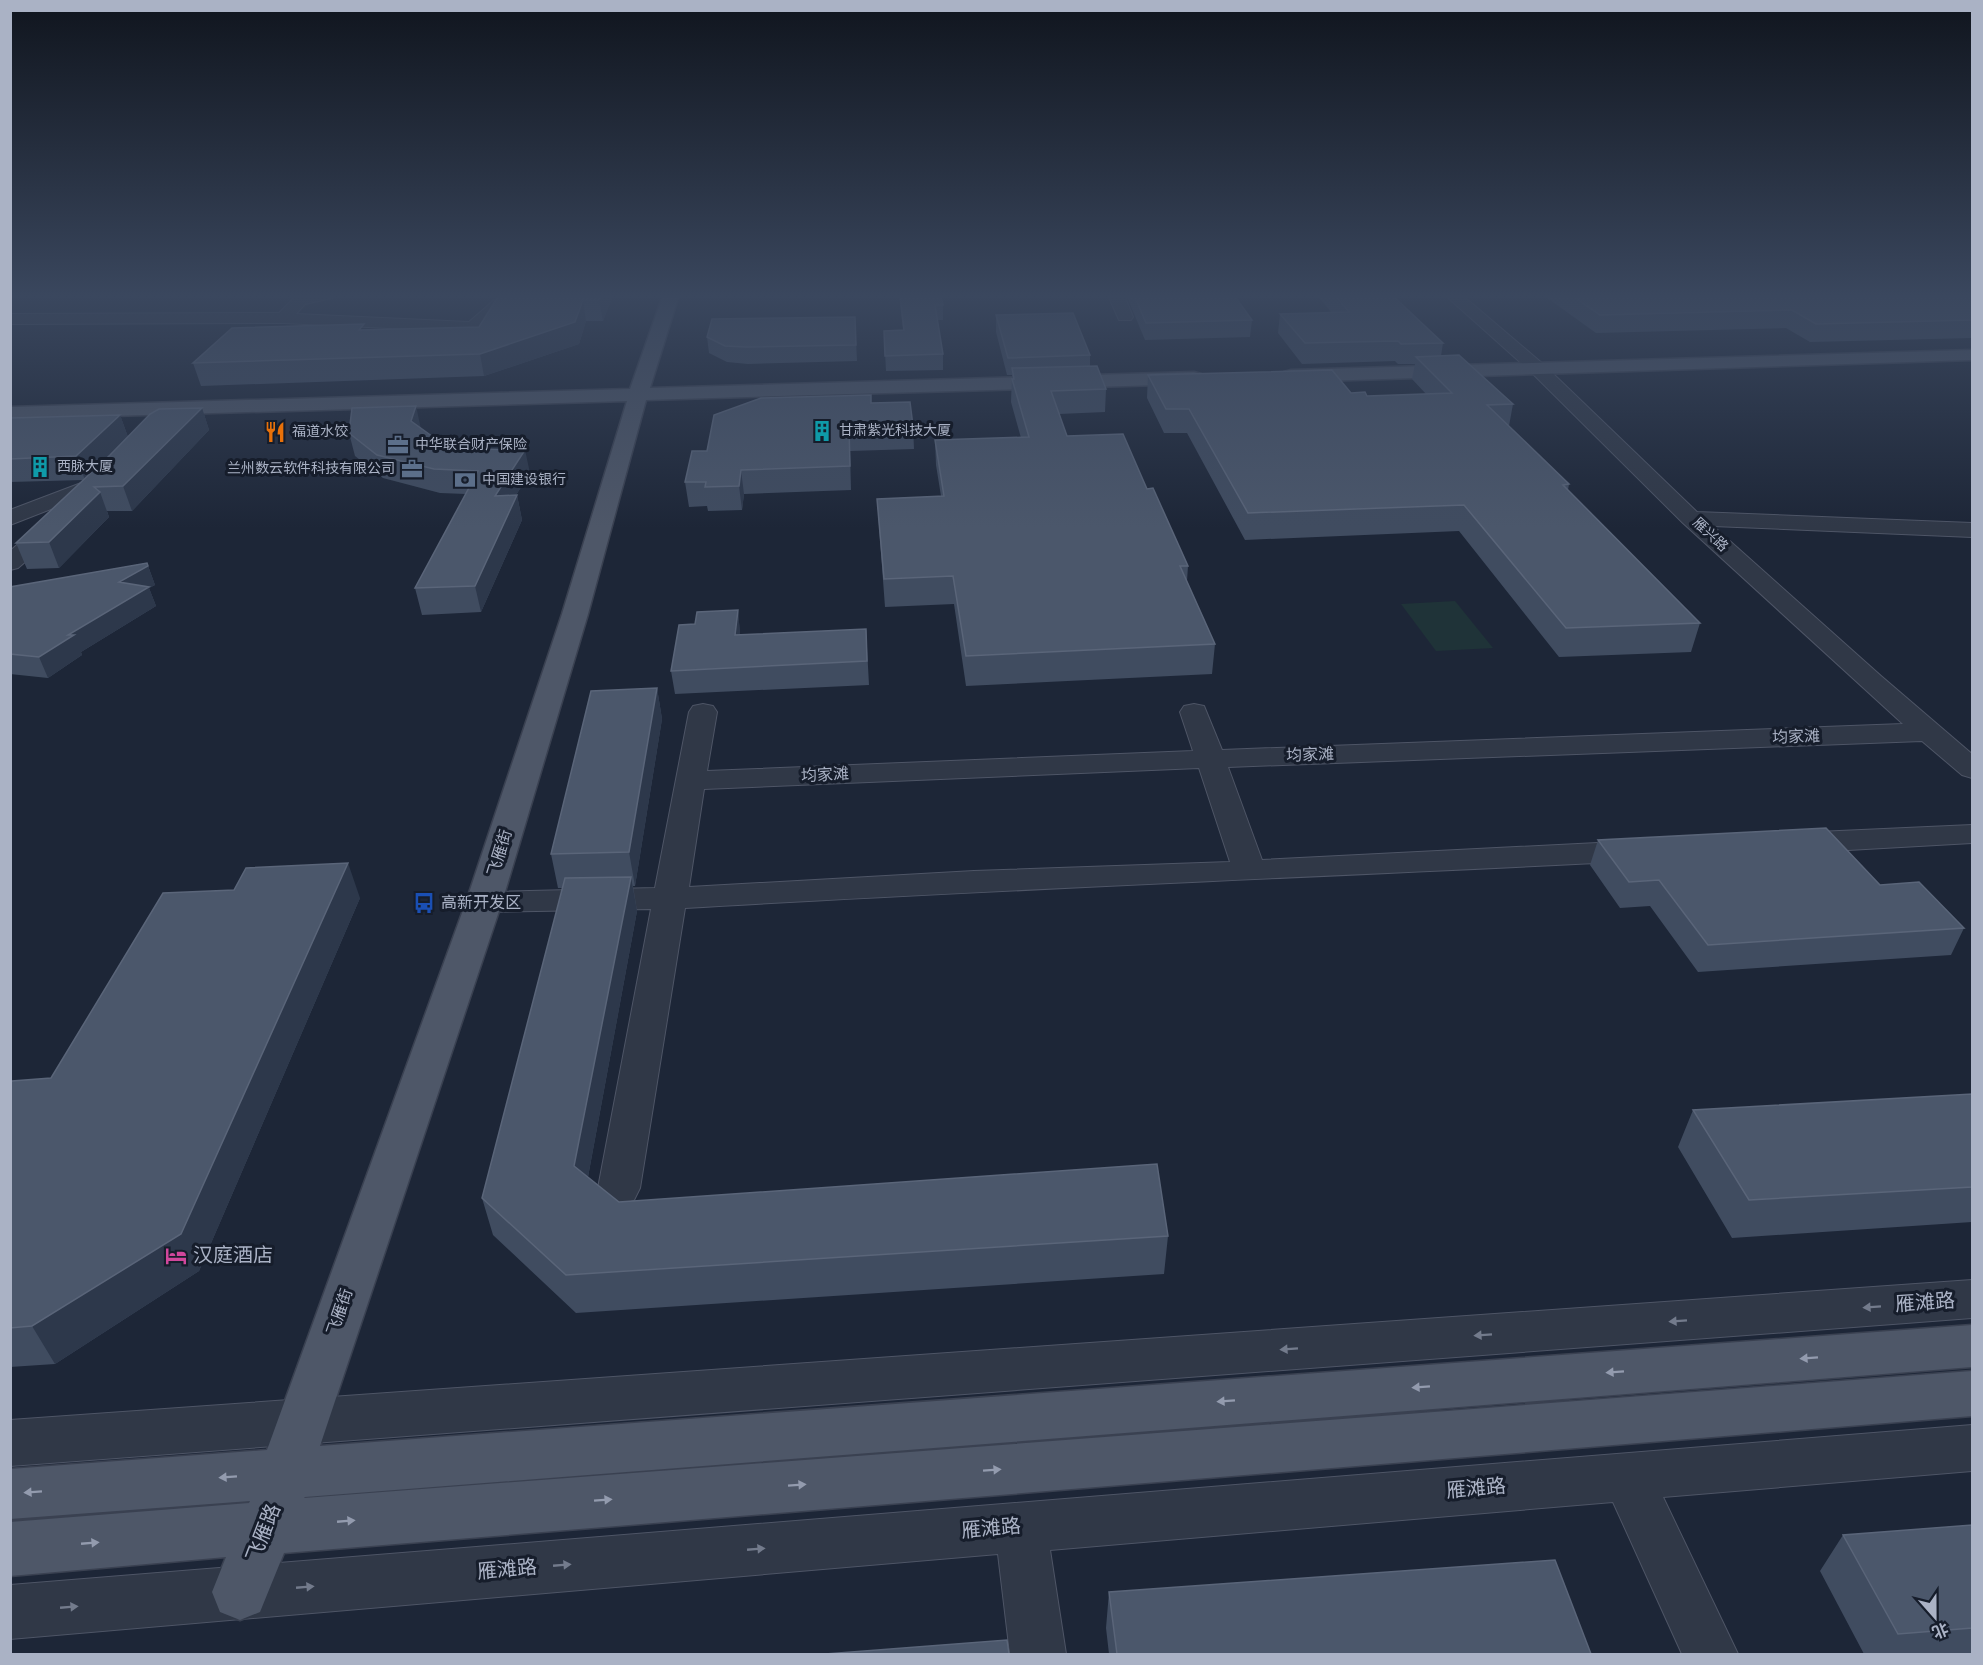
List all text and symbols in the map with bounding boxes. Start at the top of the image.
building icon: 甘肃紫光科技大厦 [810,419,834,443]
restaurant icon: 福道水饺 [263,420,287,444]
place label: 福道水饺 [292,423,348,439]
place label: 甘肃紫光科技大厦 [839,423,951,438]
office icon: 中华联合财产保险 [386,433,410,457]
place label: 中华联合财产保险 [415,436,527,452]
building icon: 西脉大厦 [28,455,52,479]
office icon: 兰州数云软件科技有限公司 [400,457,424,481]
place label: 西脉大厦 [57,459,113,474]
place label: 兰州数云软件科技有限公司 [227,460,395,476]
bank icon: 中国建设银行 [453,468,477,492]
place label: 中国建设银行 [482,472,566,487]
street label: 雁兴路 [1690,515,1731,554]
street label: 均家滩 [1772,727,1820,746]
street label: 均家滩 [1286,745,1334,764]
street label: 均家滩 [801,765,849,784]
street label: 飞雁街 [484,827,515,878]
bus stop icon: 高新开发区 [412,891,436,915]
place label: 高新开发区 [441,894,521,911]
hotel icon: 汉庭酒店 [164,1244,188,1268]
place label: 汉庭酒店 [193,1245,273,1266]
street label: 飞雁街 [324,1286,355,1337]
street label: 雁滩路 [1894,1290,1956,1315]
one-way arrow [1863,1302,1882,1312]
one-way arrow [1668,1316,1687,1326]
one-way arrow [1474,1330,1493,1340]
one-way arrow [1279,1345,1298,1354]
one-way arrow [1800,1353,1819,1363]
one-way arrow [1605,1368,1624,1377]
one-way arrow [1411,1382,1430,1392]
one-way arrow [1217,1397,1236,1406]
one-way arrow [982,1465,1001,1475]
one-way arrow [218,1472,237,1482]
street label: 雁滩路 [1445,1475,1507,1502]
one-way arrow [788,1480,807,1490]
one-way arrow [24,1487,43,1497]
one-way arrow [593,1495,612,1505]
street label: 飞雁路 [243,1501,284,1565]
street label: 雁滩路 [960,1515,1022,1542]
one-way arrow [336,1516,355,1526]
one-way arrow [80,1538,99,1548]
one-way arrow [747,1544,766,1554]
street label: 雁滩路 [476,1556,538,1583]
one-way arrow [553,1560,572,1570]
one-way arrow [295,1582,314,1592]
north arrow [1905,1587,1965,1647]
one-way arrow [59,1602,78,1612]
text: 北 [1930,1620,1951,1641]

